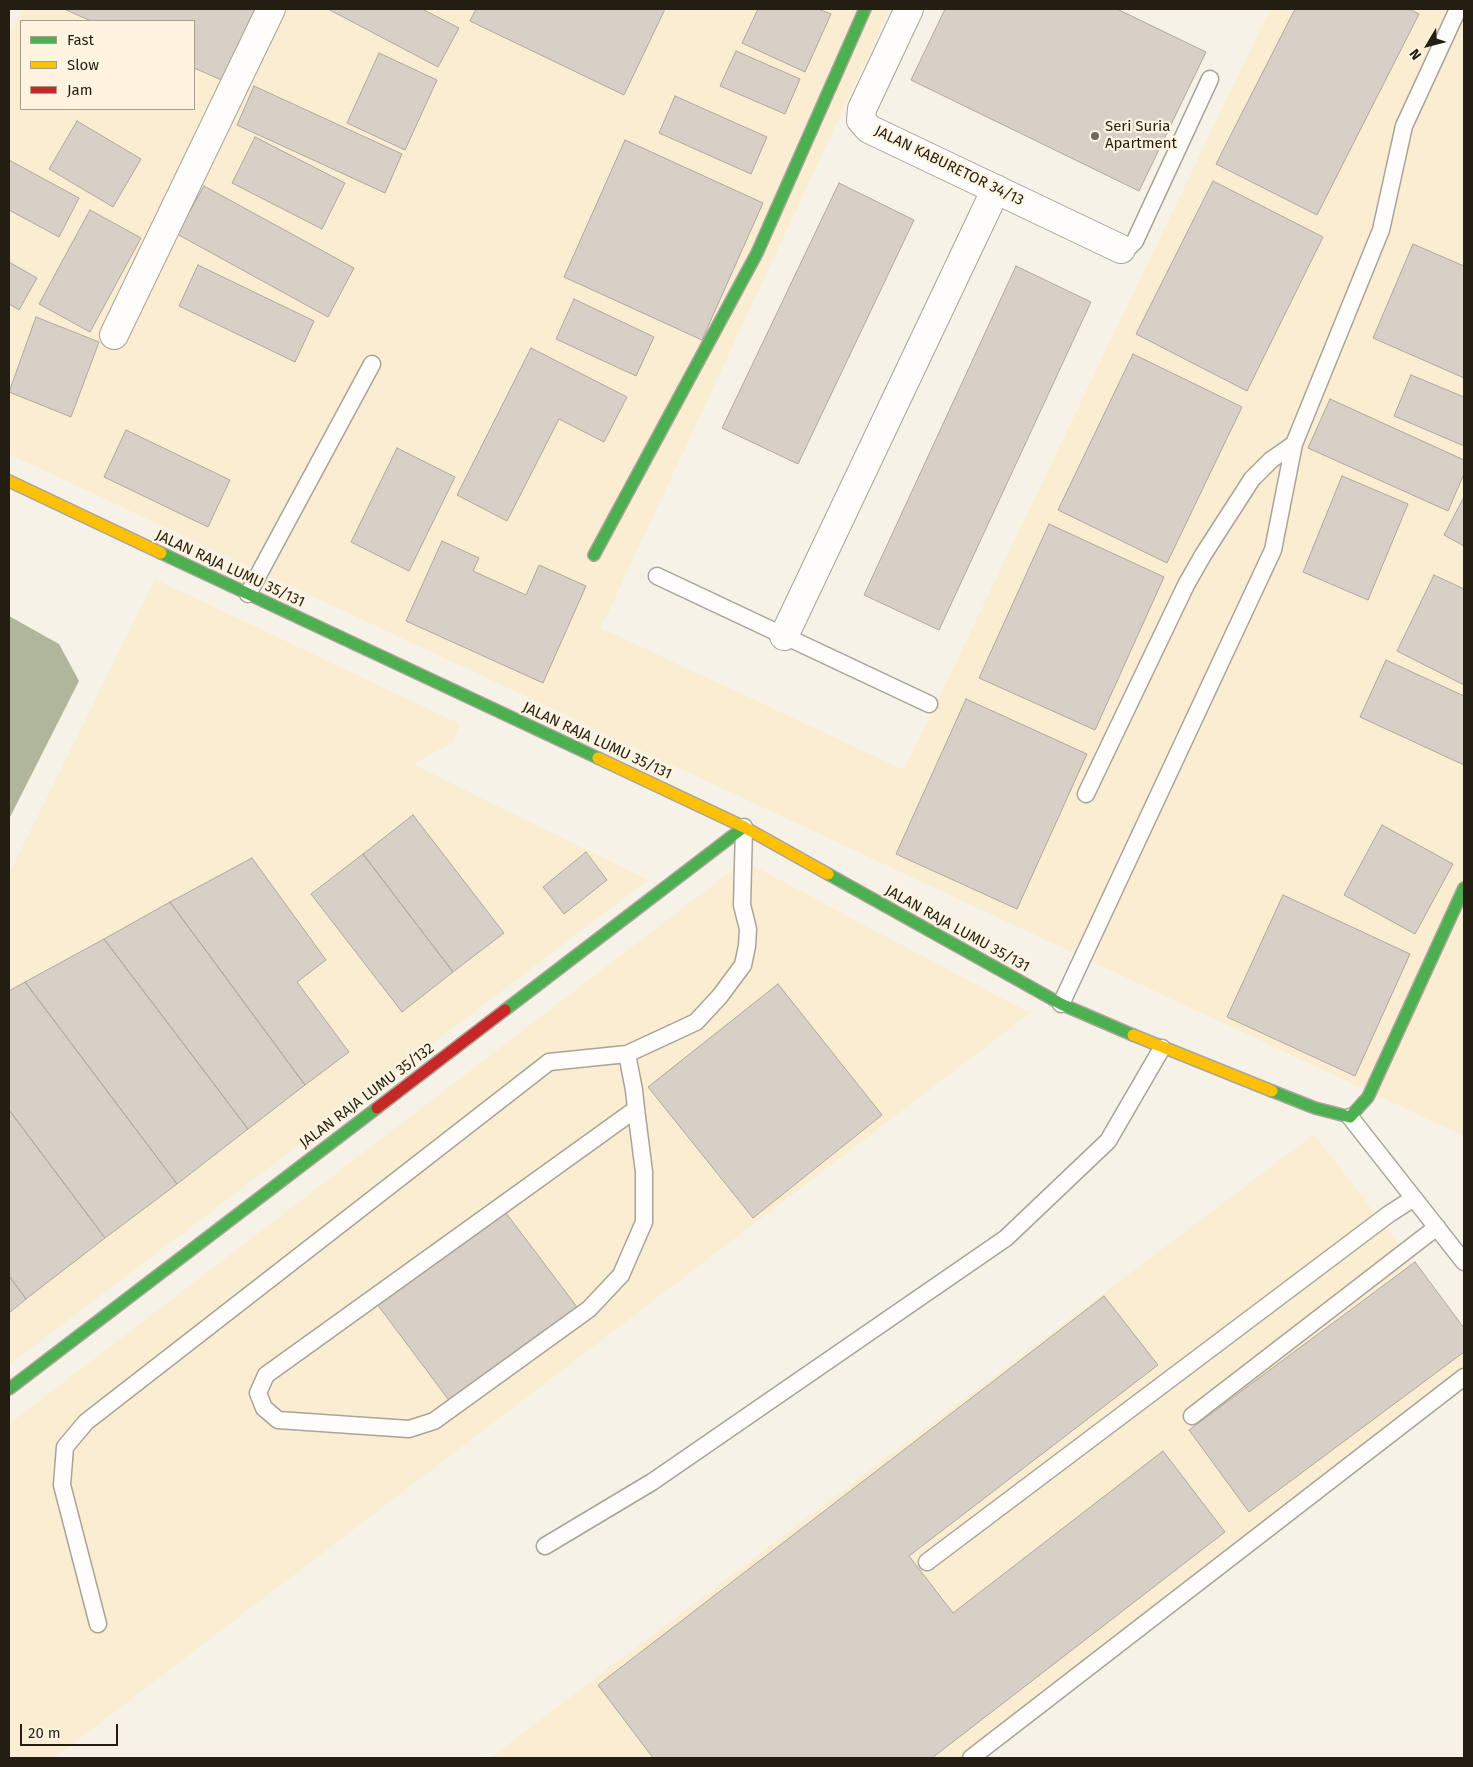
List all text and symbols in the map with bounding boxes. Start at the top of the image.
legend [20,20,195,110]
north arrow [1403,20,1453,70]
text: Fast [67,31,94,49]
text: N [1406,46,1425,63]
text: Slow [67,56,99,74]
text: Jam [67,81,93,99]
place label: Seri Suria Apartment [1105,118,1177,153]
street label: JALAN KABURETOR 34/13 [872,122,1026,210]
marker: Seri Suria Apartment [1089,130,1101,142]
street label: JALAN RAJA LUMU 35/131 [153,526,307,612]
street label: JALAN RAJA LUMU 35/131 [520,698,674,784]
street label: JALAN RAJA LUMU 35/131 [882,882,1032,976]
street label: JALAN RAJA LUMU 35/132 [296,1040,438,1152]
scale bar [22,1714,120,1746]
text: 20 m [28,1724,61,1742]

